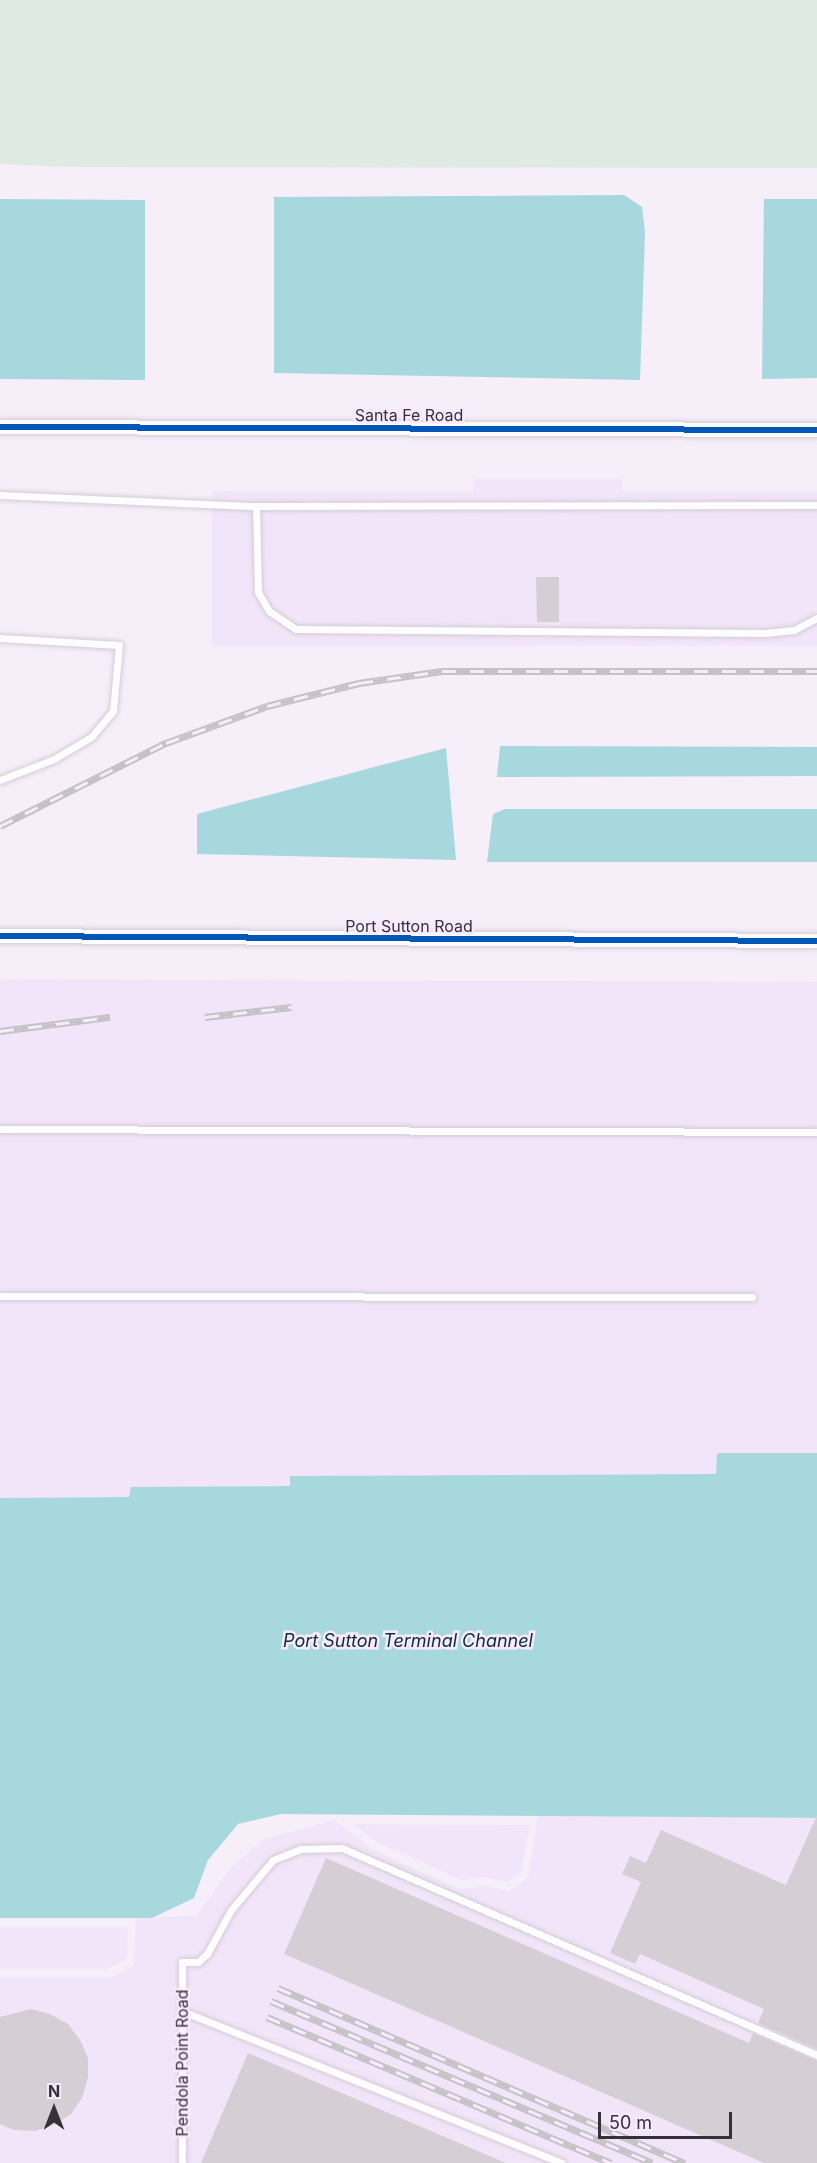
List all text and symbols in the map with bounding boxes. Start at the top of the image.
street label: Santa Fe Road [355,405,463,425]
street label: Port Sutton Road [345,916,473,936]
water label: Port Sutton Terminal Channel [283,1630,533,1652]
street label: Pendola Point Road [172,1989,192,2137]
north arrow [24,2079,84,2139]
text: N [48,2081,60,2101]
scale bar [601,2100,734,2138]
text: 50 m [609,2112,652,2133]

